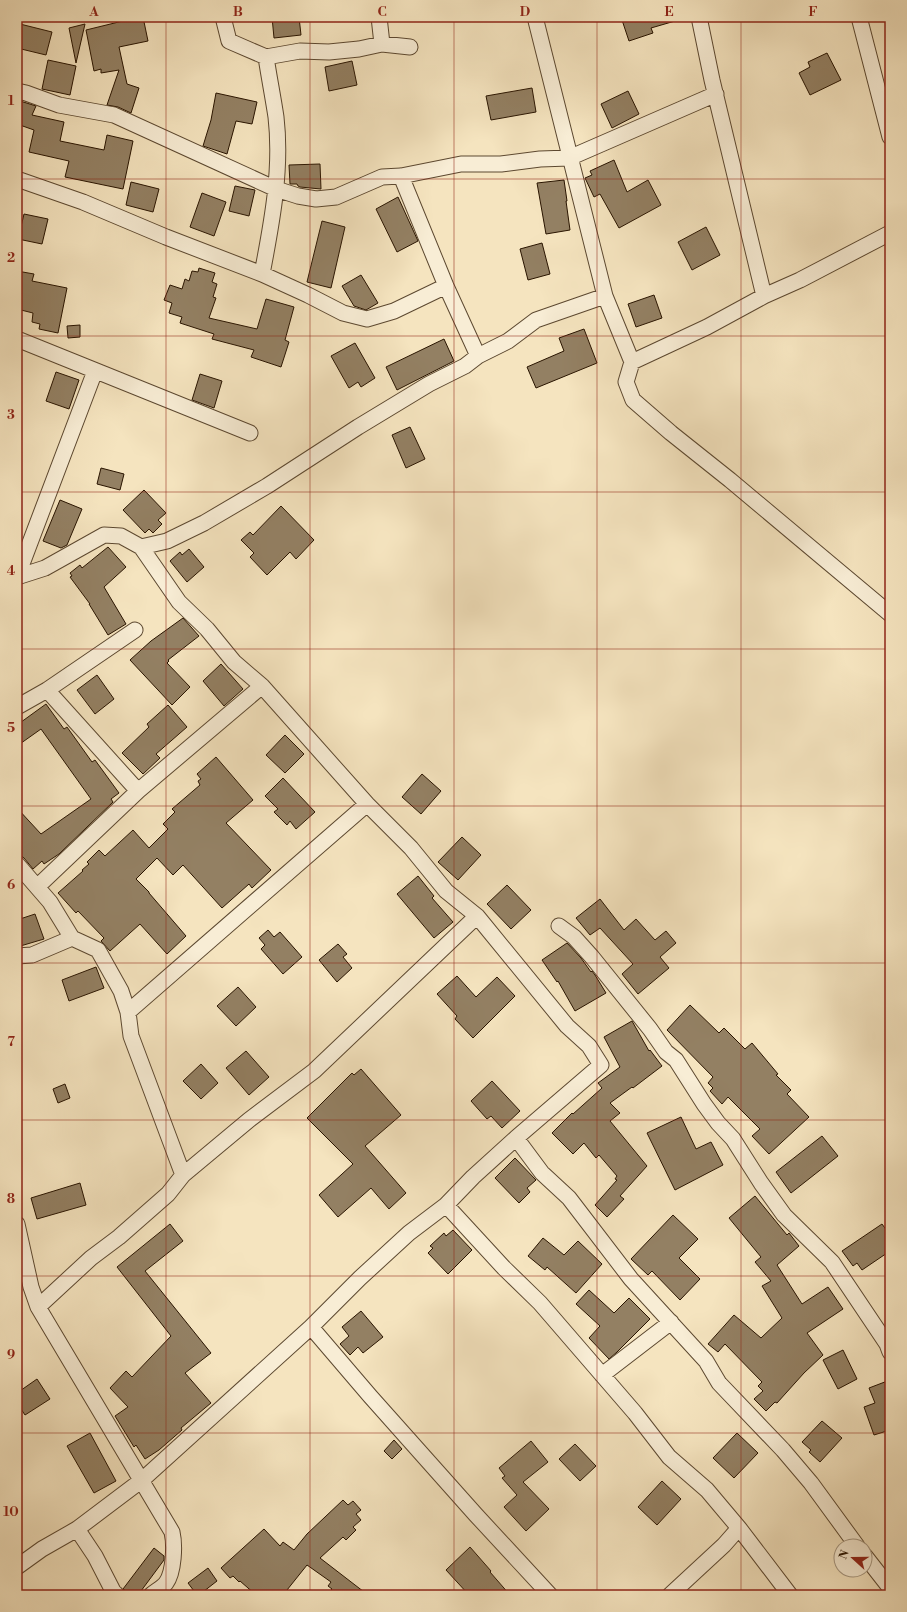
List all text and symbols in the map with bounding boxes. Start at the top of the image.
text: A [88,4,99,20]
text: B [233,4,243,20]
text: C [377,4,387,20]
text: D [520,4,530,20]
text: E [664,4,674,20]
text: F [808,4,818,20]
text: 1 [8,93,15,109]
text: 2 [7,250,15,266]
text: 3 [7,407,15,423]
text: 4 [7,563,16,579]
text: 5 [7,720,15,736]
text: 6 [7,877,15,893]
text: 7 [7,1034,15,1050]
text: 8 [7,1191,15,1207]
text: 9 [7,1347,15,1363]
text: 10 [3,1504,19,1520]
north arrow [833,1538,873,1578]
text: N [837,1548,853,1561]

